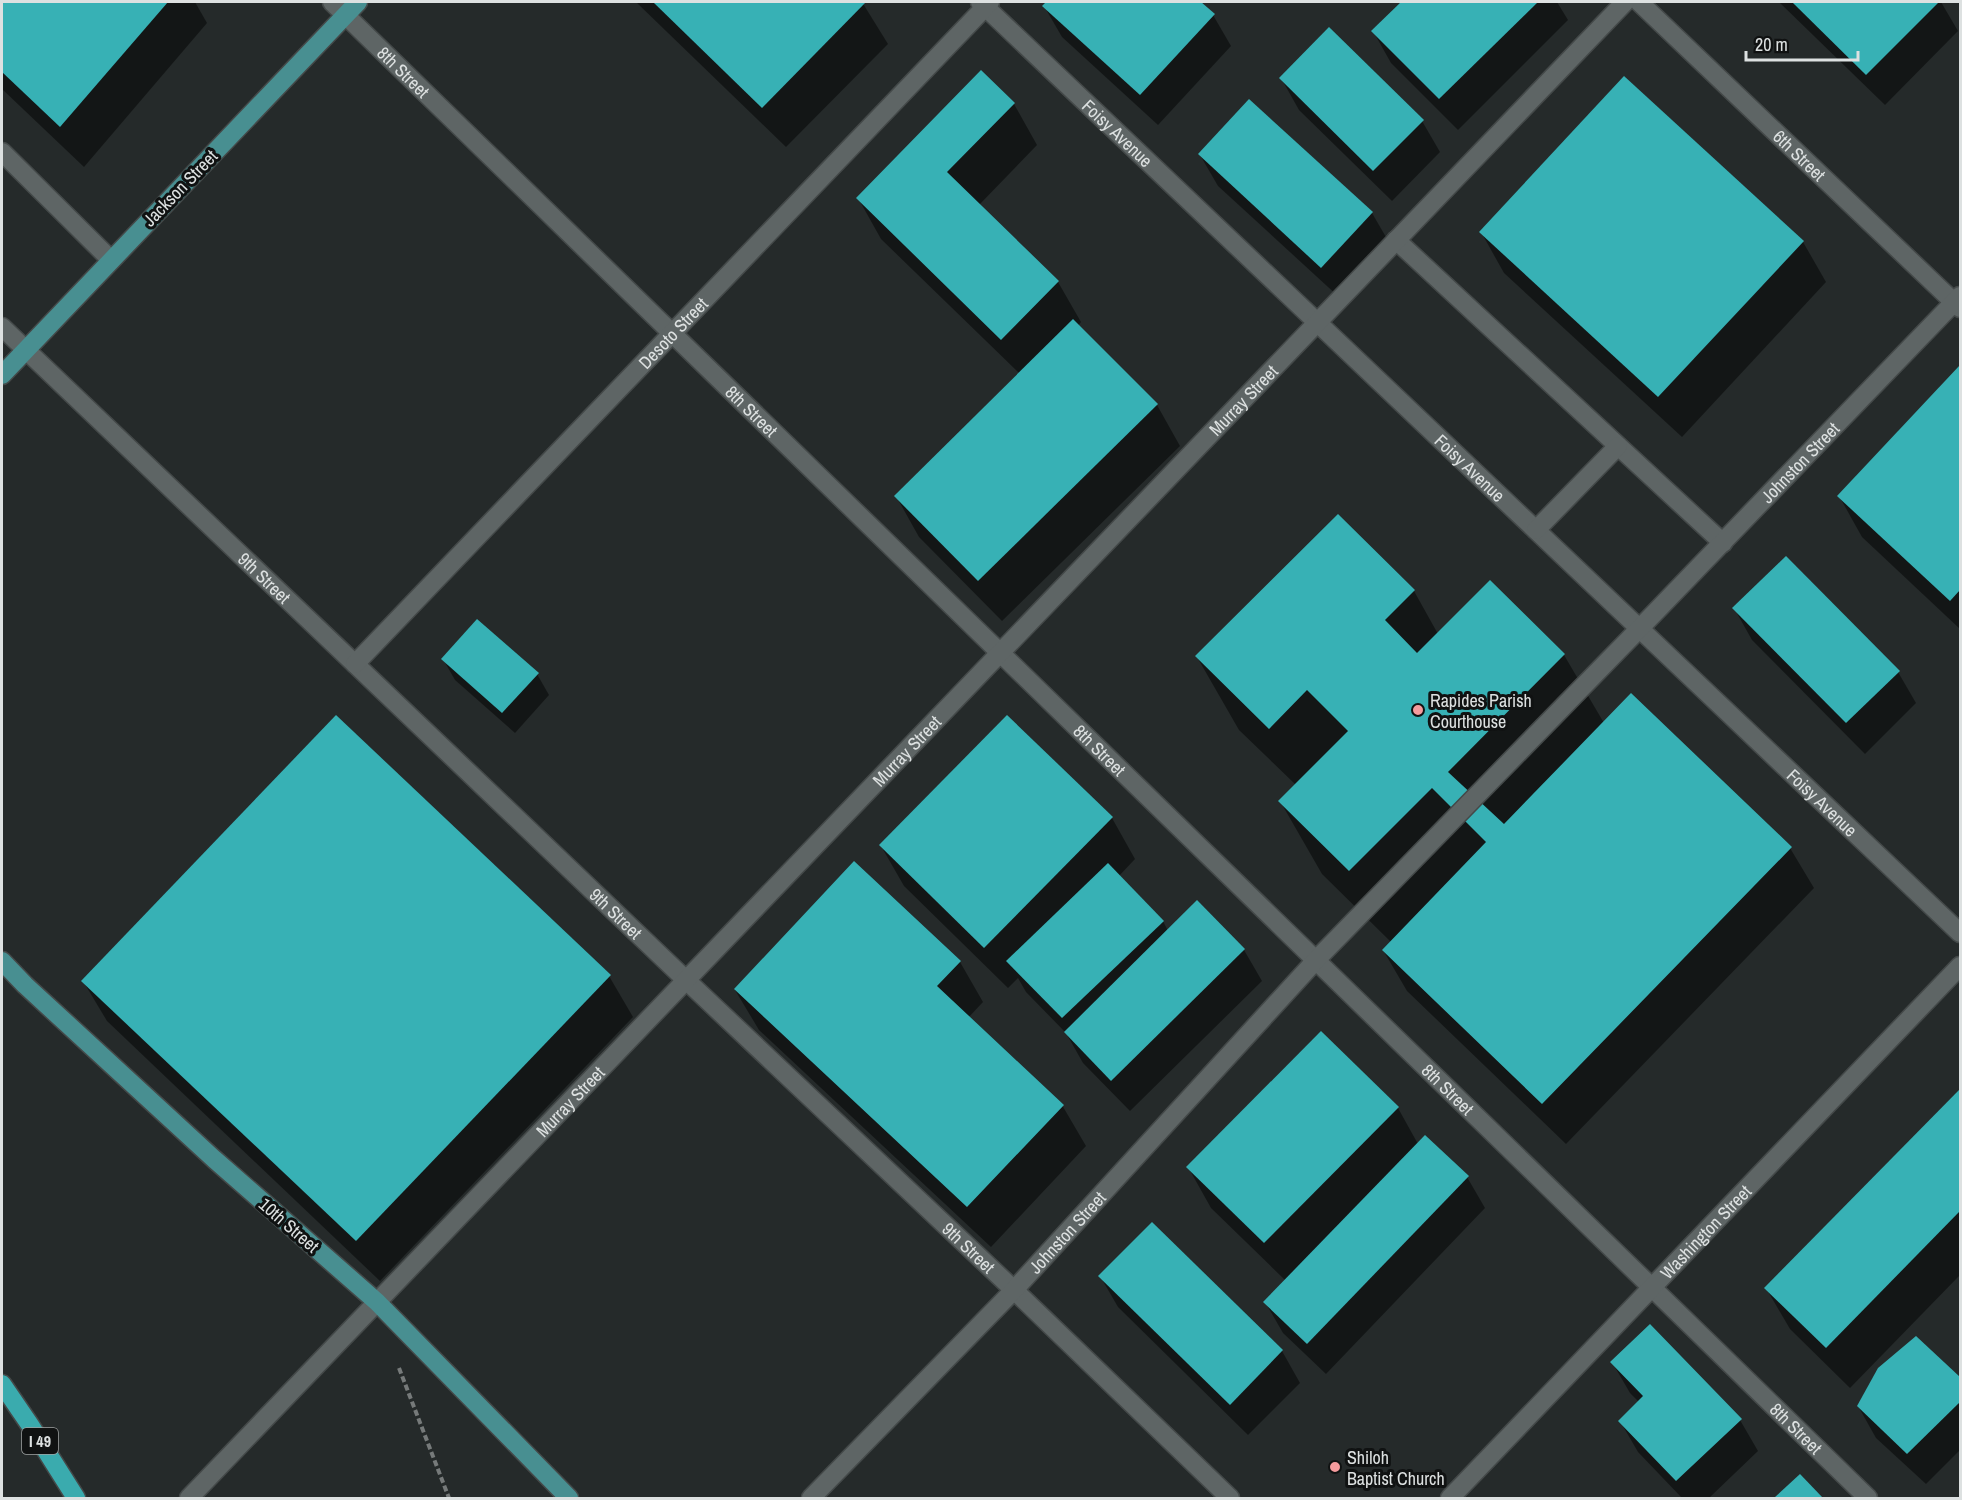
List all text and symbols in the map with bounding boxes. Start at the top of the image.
scale bar [1746,24,1858,62]
text: 20 m [1755,32,1788,57]
street label: 8th Street [372,40,435,103]
street label: Foisy Avenue [1077,93,1158,172]
street label: 6th Street [1768,124,1832,186]
street label: Jackson Street [137,144,223,232]
street label: Desoto Street [632,291,713,374]
street label: Murray Street [1203,359,1283,441]
street label: 8th Street [720,380,783,442]
street label: Johnston Street [1755,416,1845,508]
street label: Foisy Avenue [1429,428,1511,507]
street label: 9th Street [233,546,296,609]
place label: Rapides Parish Courthouse [1430,688,1532,734]
marker: Rapides Parish Courthouse [1411,703,1425,717]
street label: Murray Street [866,710,946,792]
street label: 8th Street [1068,719,1132,781]
street label: Foisy Avenue [1782,763,1863,842]
street label: 9th Street [584,882,648,944]
street label: 8th Street [1416,1058,1480,1120]
street label: Murray Street [530,1060,610,1142]
street label: Washington Street [1654,1179,1757,1284]
street label: Johnston Street [1023,1186,1111,1279]
street label: 10th Street [254,1192,324,1258]
street label: 9th Street [937,1216,1001,1279]
street label: 8th Street [1765,1397,1828,1459]
road number: I 49 [22,1428,58,1454]
place label: Shiloh Baptist Church [1347,1445,1445,1491]
marker: Shiloh Baptist Church [1328,1460,1342,1474]

